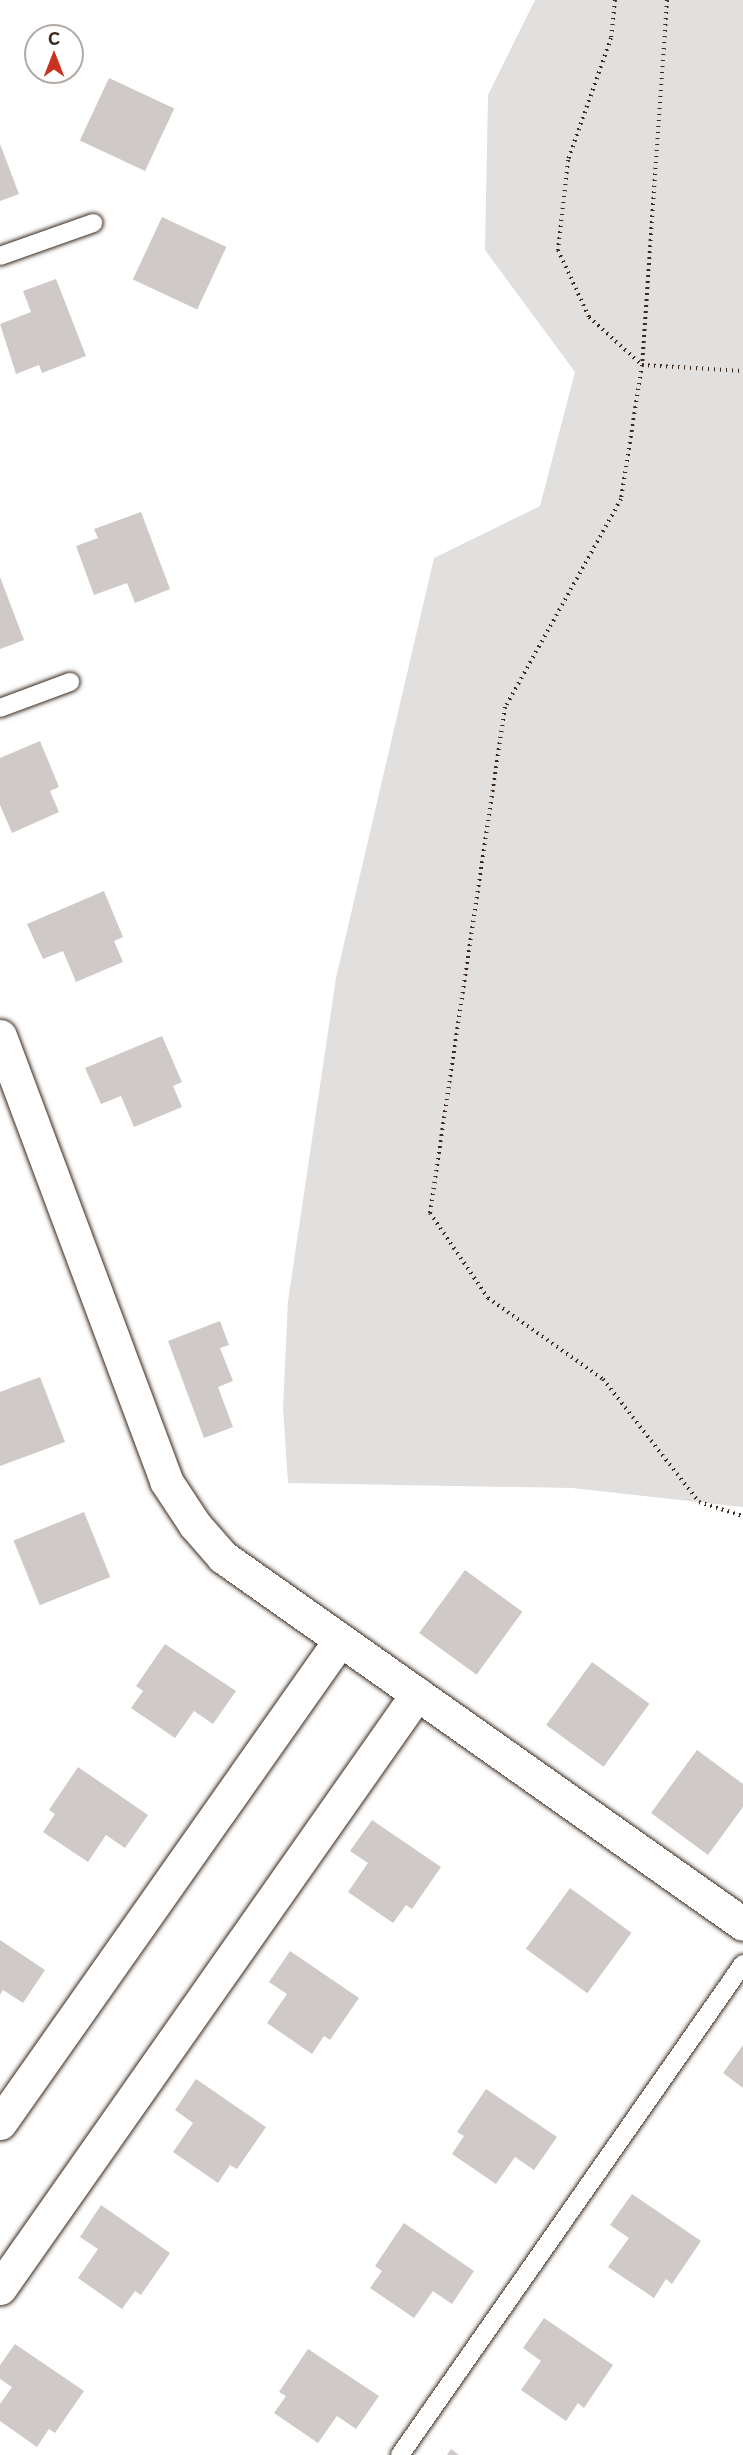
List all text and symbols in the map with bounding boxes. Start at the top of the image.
north arrow [24,24,84,84]
text: С [48,26,60,50]

